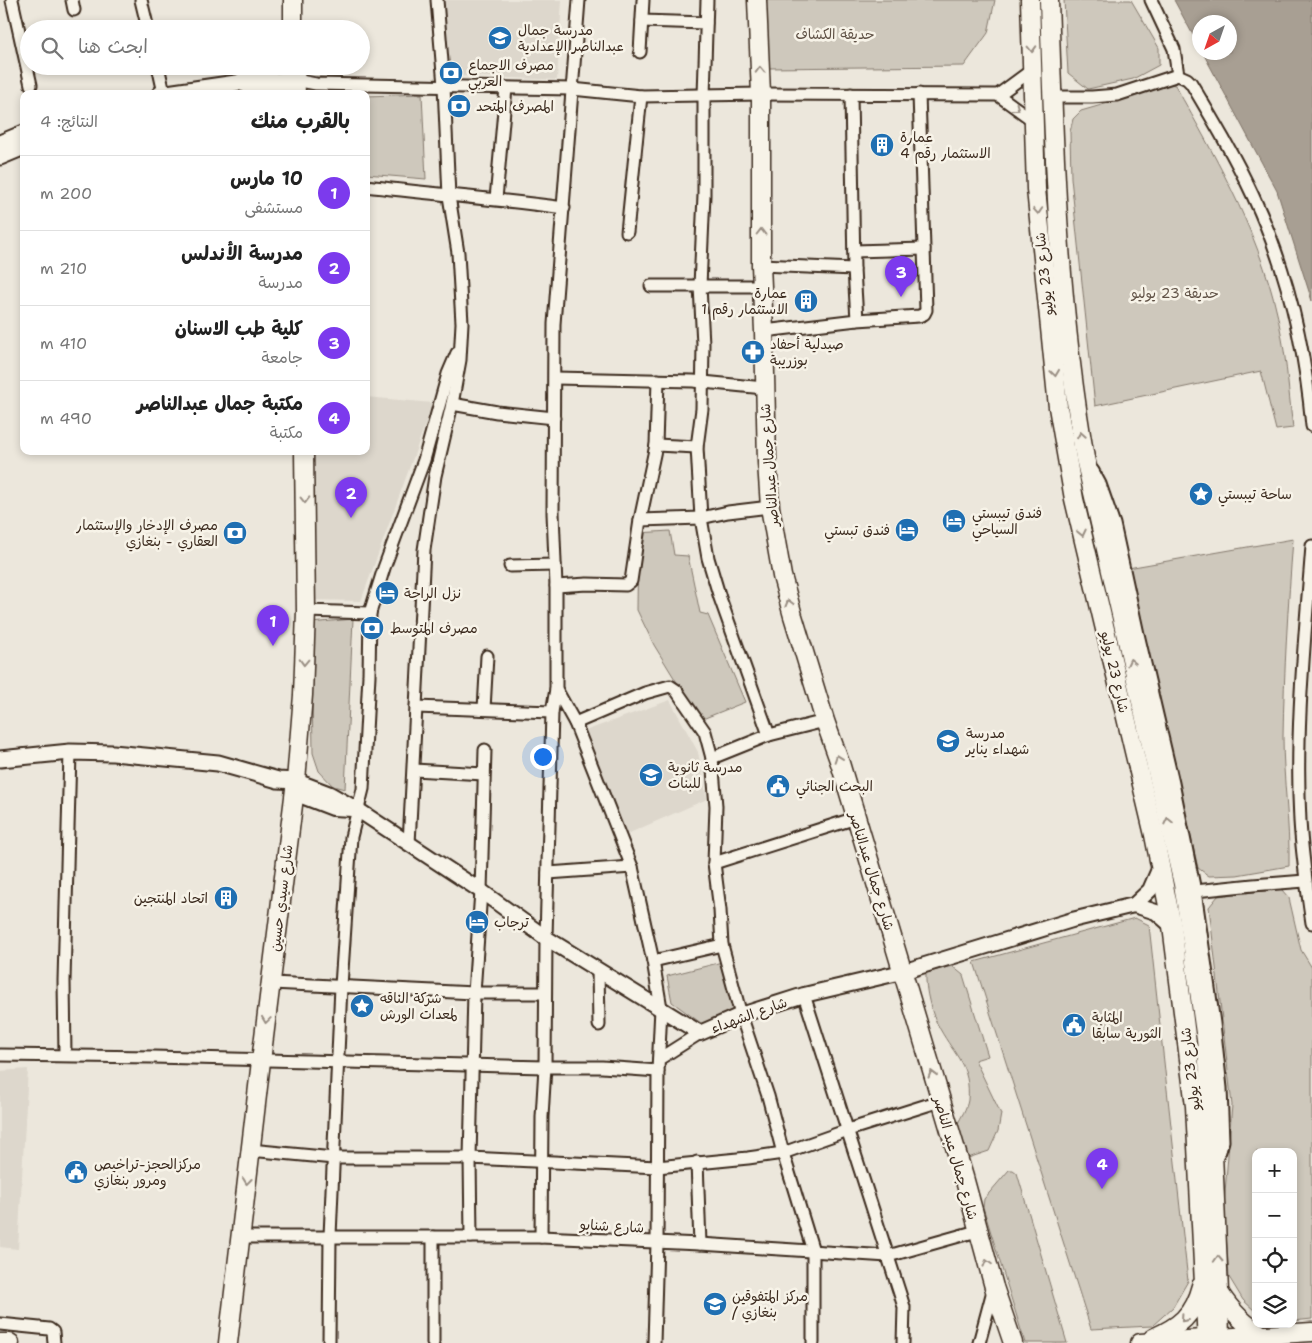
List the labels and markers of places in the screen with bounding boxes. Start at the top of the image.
place label: مدرسة جمال عبدالناصر الإعدادية [518,21,624,56]
school or university icon: مدرسة جمال عبدالناصر الإعدادية [487,25,513,51]
place label: مصرف الاجماع العربي [468,56,554,94]
bank icon: مصرف الاجماع العربي [438,60,464,86]
bank icon: المصرف المتحد [446,93,472,119]
place label: المصرف المتحد [476,97,554,115]
place label: عمارة الاستثمار رقم 4 [900,128,991,164]
building icon: عمارة الاستثمار رقم 4 [869,132,895,158]
pin: 3 [885,256,917,297]
place label: عمارة الاستثمار رقم 1 [701,284,788,320]
building icon: عمارة الاستثمار رقم 1 [793,288,819,314]
place label: صيدلية أحفاد بوزريبة [770,335,844,369]
pharmacy icon: صيدلية أحفاد بوزريبة [740,339,766,365]
pin: 2 [335,477,367,518]
place icon: ساحة تيبستي [1188,481,1214,507]
place label: ساحة تيبستي [1218,485,1292,507]
place label: فندق تيبستي السياحي [972,504,1042,542]
hotel icon: فندق تيبستي السياحي [941,508,967,534]
place label: مصرف الإدخار والإستثمار العقاري - بنغازي [75,516,218,552]
hotel icon: فندق تبستي [894,517,920,543]
bank icon: مصرف الإدخار والإستثمار العقاري - بنغازي [222,520,248,546]
place label: فندق تبستي [824,521,890,543]
hotel icon: نزل الراحة [374,580,400,606]
place label: نزل الراحة [404,584,461,602]
pin: 1 [257,605,289,646]
bank icon: مصرف المتوسط [359,615,385,641]
place label: مصرف المتوسط [390,619,478,637]
place label: مدرسة شهداء يناير [965,724,1029,758]
school or university icon: مدرسة شهداء يناير [935,728,961,754]
place label: مدرسة ثانوية للبنات [668,758,742,792]
school or university icon: مدرسة ثانوية للبنات [638,762,664,788]
public building icon: البحث الجنائي [765,773,791,799]
place label: البحث الجنائي [796,777,873,799]
building icon: اتحاد المنتجين [213,885,239,911]
place label: اتحاد المنتجين [134,889,208,907]
hotel icon: ترجاب [464,909,490,935]
place label: ترجاب [494,913,530,931]
place label: شركة الناقه لمعدات الورش [380,989,458,1024]
place icon: شركة الناقه لمعدات الورش [349,993,375,1019]
place label: المثابة الثورية سابقا [1092,1008,1161,1042]
public building icon: المثابة الثورية سابقا [1061,1012,1087,1038]
pin: 4 [1086,1148,1118,1189]
place label: مركزالحجز-تراخيص ومرور بنغازي [94,1155,201,1191]
public building icon: مركزالحجز-تراخيص ومرور بنغازي [63,1159,89,1185]
place label: مركز المتفوقين / بنغازي [732,1287,808,1323]
school or university icon: مركز المتفوقين / بنغازي [702,1291,728,1317]

